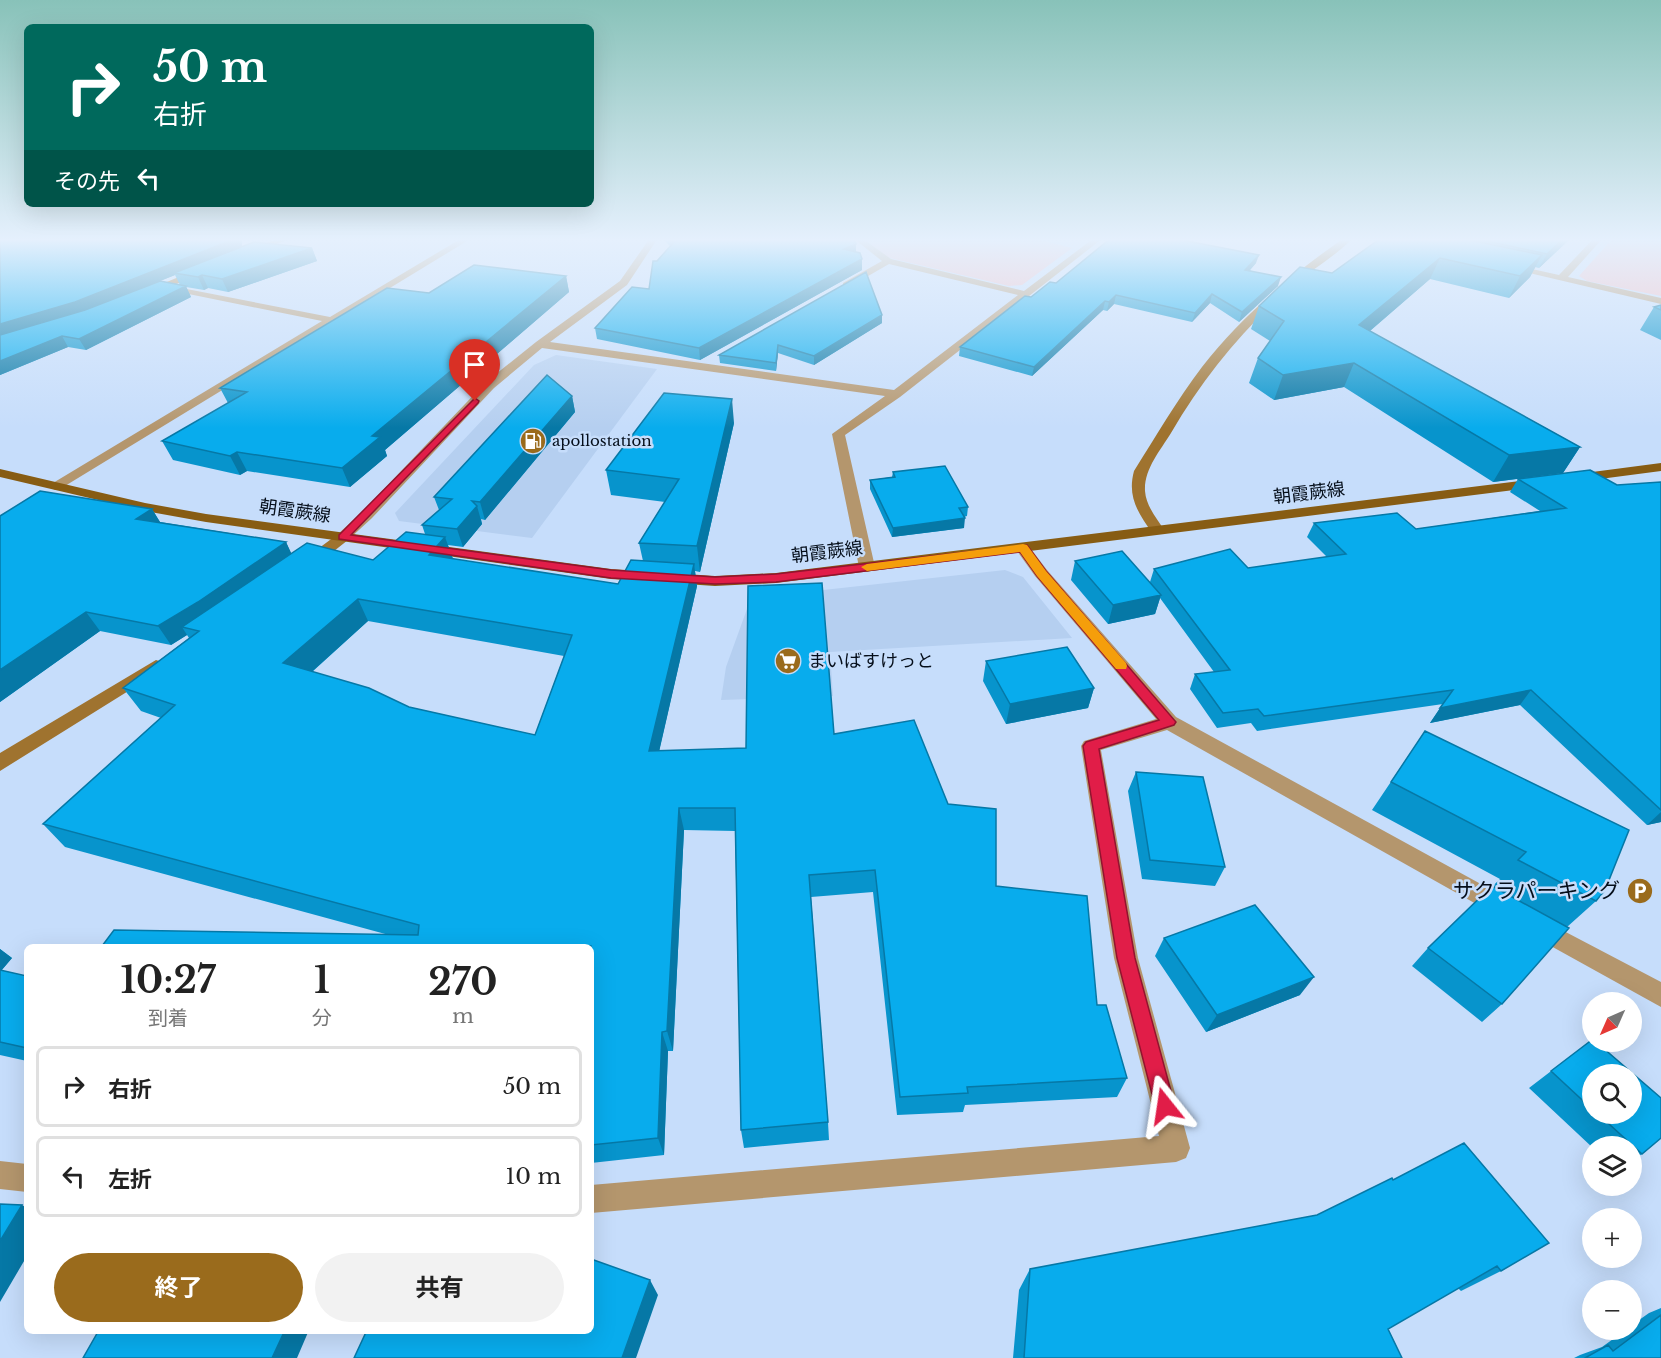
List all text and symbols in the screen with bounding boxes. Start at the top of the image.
text: 50 m [153,41,267,93]
icon: right [54,48,132,126]
text: 右折 [153,98,207,131]
icon: left [132,162,165,195]
text: その先 [54,168,120,195]
pin [449,339,500,401]
icon: arrive [458,348,491,381]
fuel station icon: apollostation [518,426,548,456]
place label: apollostation [552,431,652,450]
street label: 朝霞蕨線 [1272,478,1346,508]
street label: 朝霞蕨線 [258,495,332,527]
street label: 朝霞蕨線 [790,537,864,567]
supermarket icon: まいばすけっと [773,646,803,676]
place label: まいばすけっと [808,650,934,672]
parking icon: サクラパーキング [1625,876,1655,906]
place label: サクラパーキング [1453,878,1620,904]
text: 10:27 [120,958,216,1003]
text: 1 [314,958,330,1003]
text: 270 [428,960,498,1005]
north arrow [1582,992,1642,1052]
map controls [1582,992,1642,1340]
text: m [452,1004,474,1028]
text: 到着 [148,1006,188,1030]
text: 分 [312,1006,332,1030]
button: search [1582,1064,1642,1124]
icon: right [57,1070,90,1103]
text: 50 m [503,1073,561,1100]
position arrow [1133,1074,1197,1138]
text: 右折 [108,1076,152,1103]
button: layers [1582,1136,1642,1196]
icon: left [57,1160,90,1193]
text: 10 m [506,1163,561,1190]
text: 左折 [108,1166,152,1193]
button: + [1582,1208,1642,1268]
button: 終了 [54,1253,303,1322]
button: 共有 [315,1253,564,1322]
button: − [1582,1280,1642,1340]

